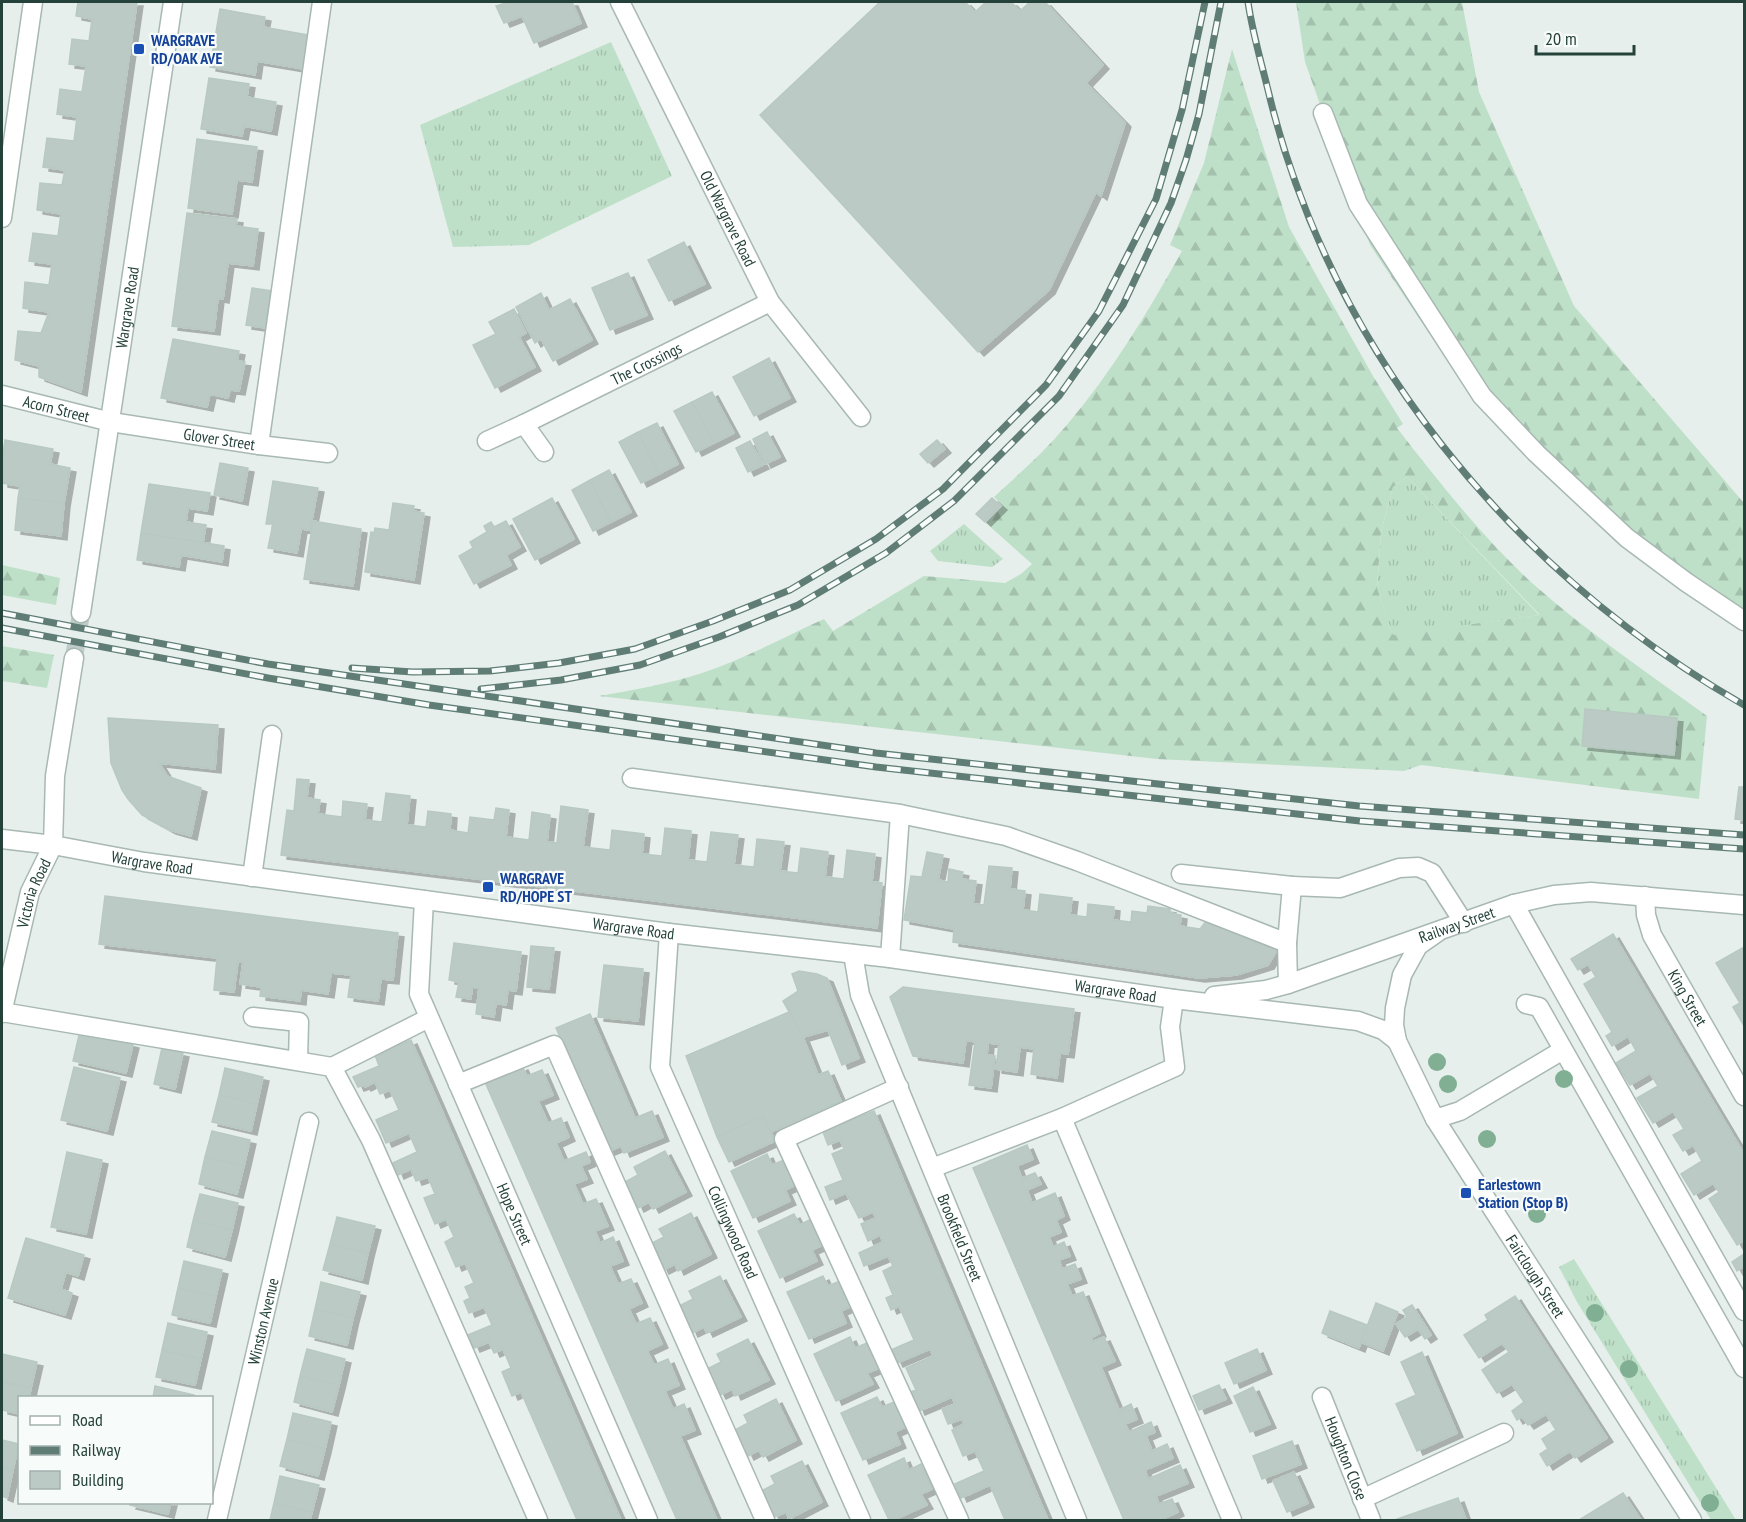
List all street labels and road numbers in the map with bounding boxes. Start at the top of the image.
street label: Old Wargrave Road [696,167,761,270]
street label: Wargrave Road [111,265,143,350]
street label: The Crossings [608,337,685,389]
street label: Acorn Street [21,391,92,426]
street label: Glover Street [182,423,257,454]
street label: Wargrave Road [110,846,194,879]
street label: Victoria Road [12,855,55,931]
street label: Railway Street [1416,901,1498,947]
street label: Wargrave Road [591,913,676,944]
street label: King Street [1664,966,1712,1030]
street label: Wargrave Road [1073,975,1158,1006]
street label: Hope Street [492,1180,537,1249]
street label: Collingwood Road [704,1183,763,1282]
street label: Brookfield Street [933,1191,987,1285]
street label: Fairclough Street [1502,1231,1570,1322]
street label: Winston Avenue [243,1276,283,1367]
street label: Houghton Close [1321,1414,1372,1503]

